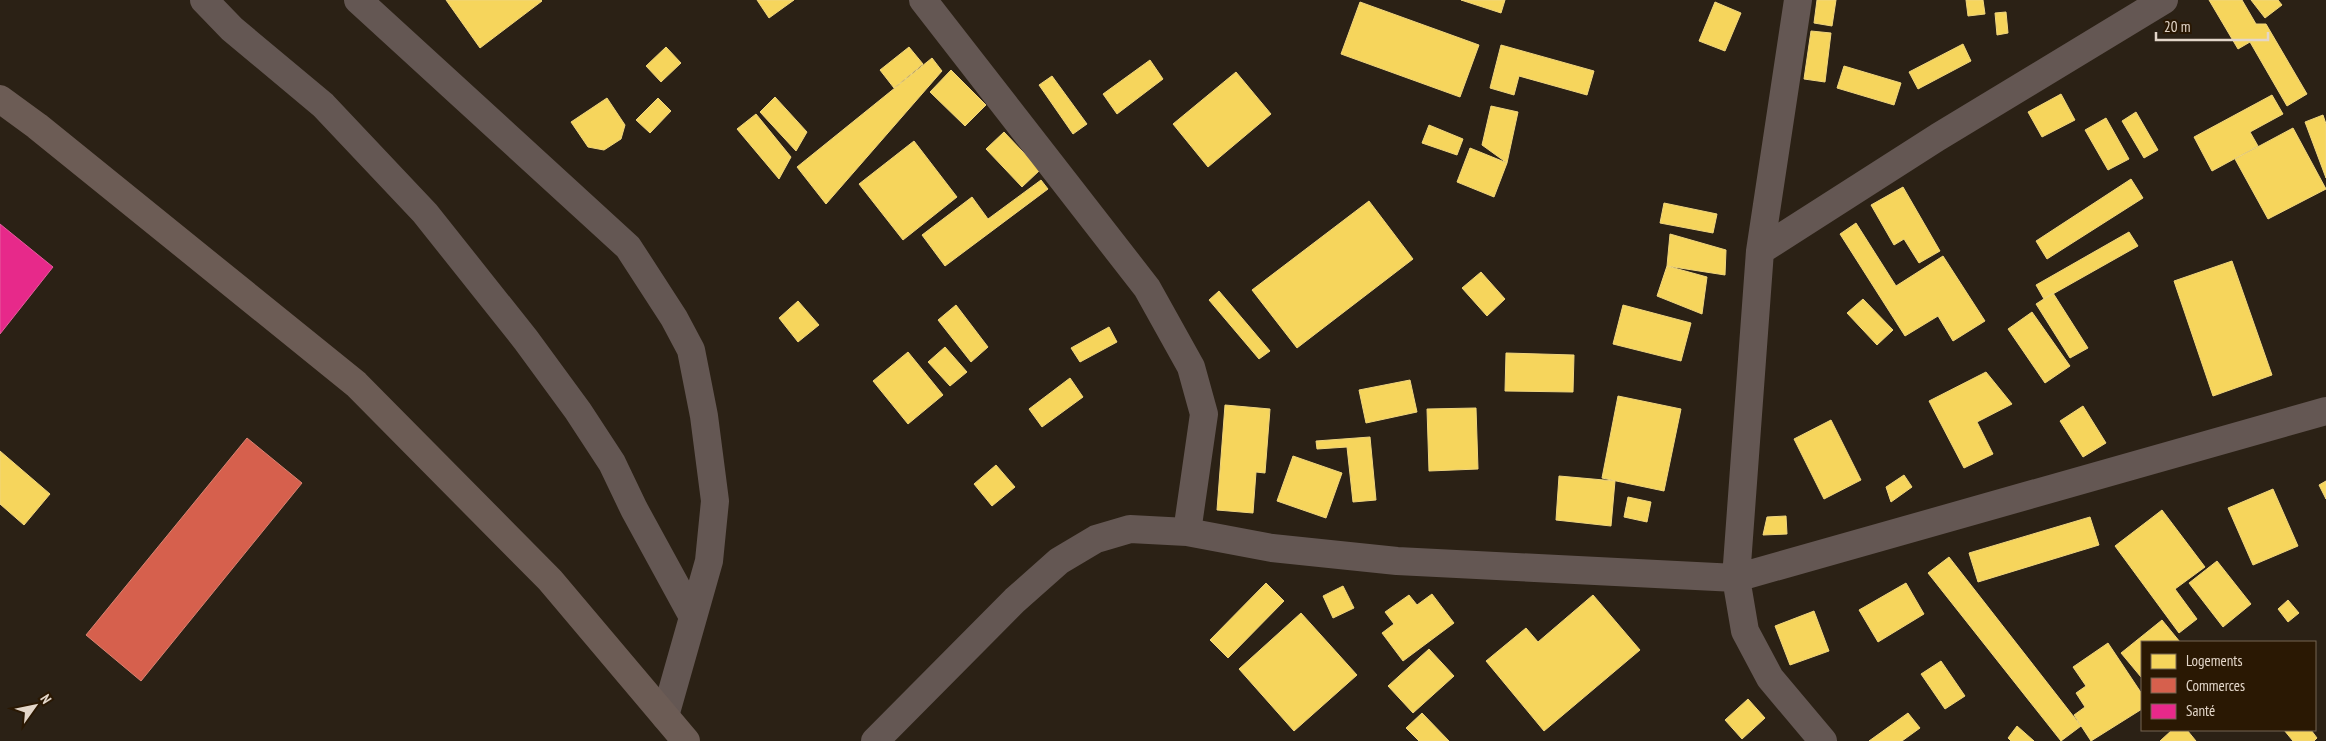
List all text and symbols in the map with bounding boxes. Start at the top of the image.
scale bar [2156,10,2268,42]
text: 20 m [2164,17,2190,36]
legend [2141,641,2316,731]
text: Logements [2186,651,2242,670]
text: Commerces [2186,676,2245,695]
north arrow [10,681,60,731]
text: N [36,691,56,707]
text: Santé [2186,701,2215,720]

